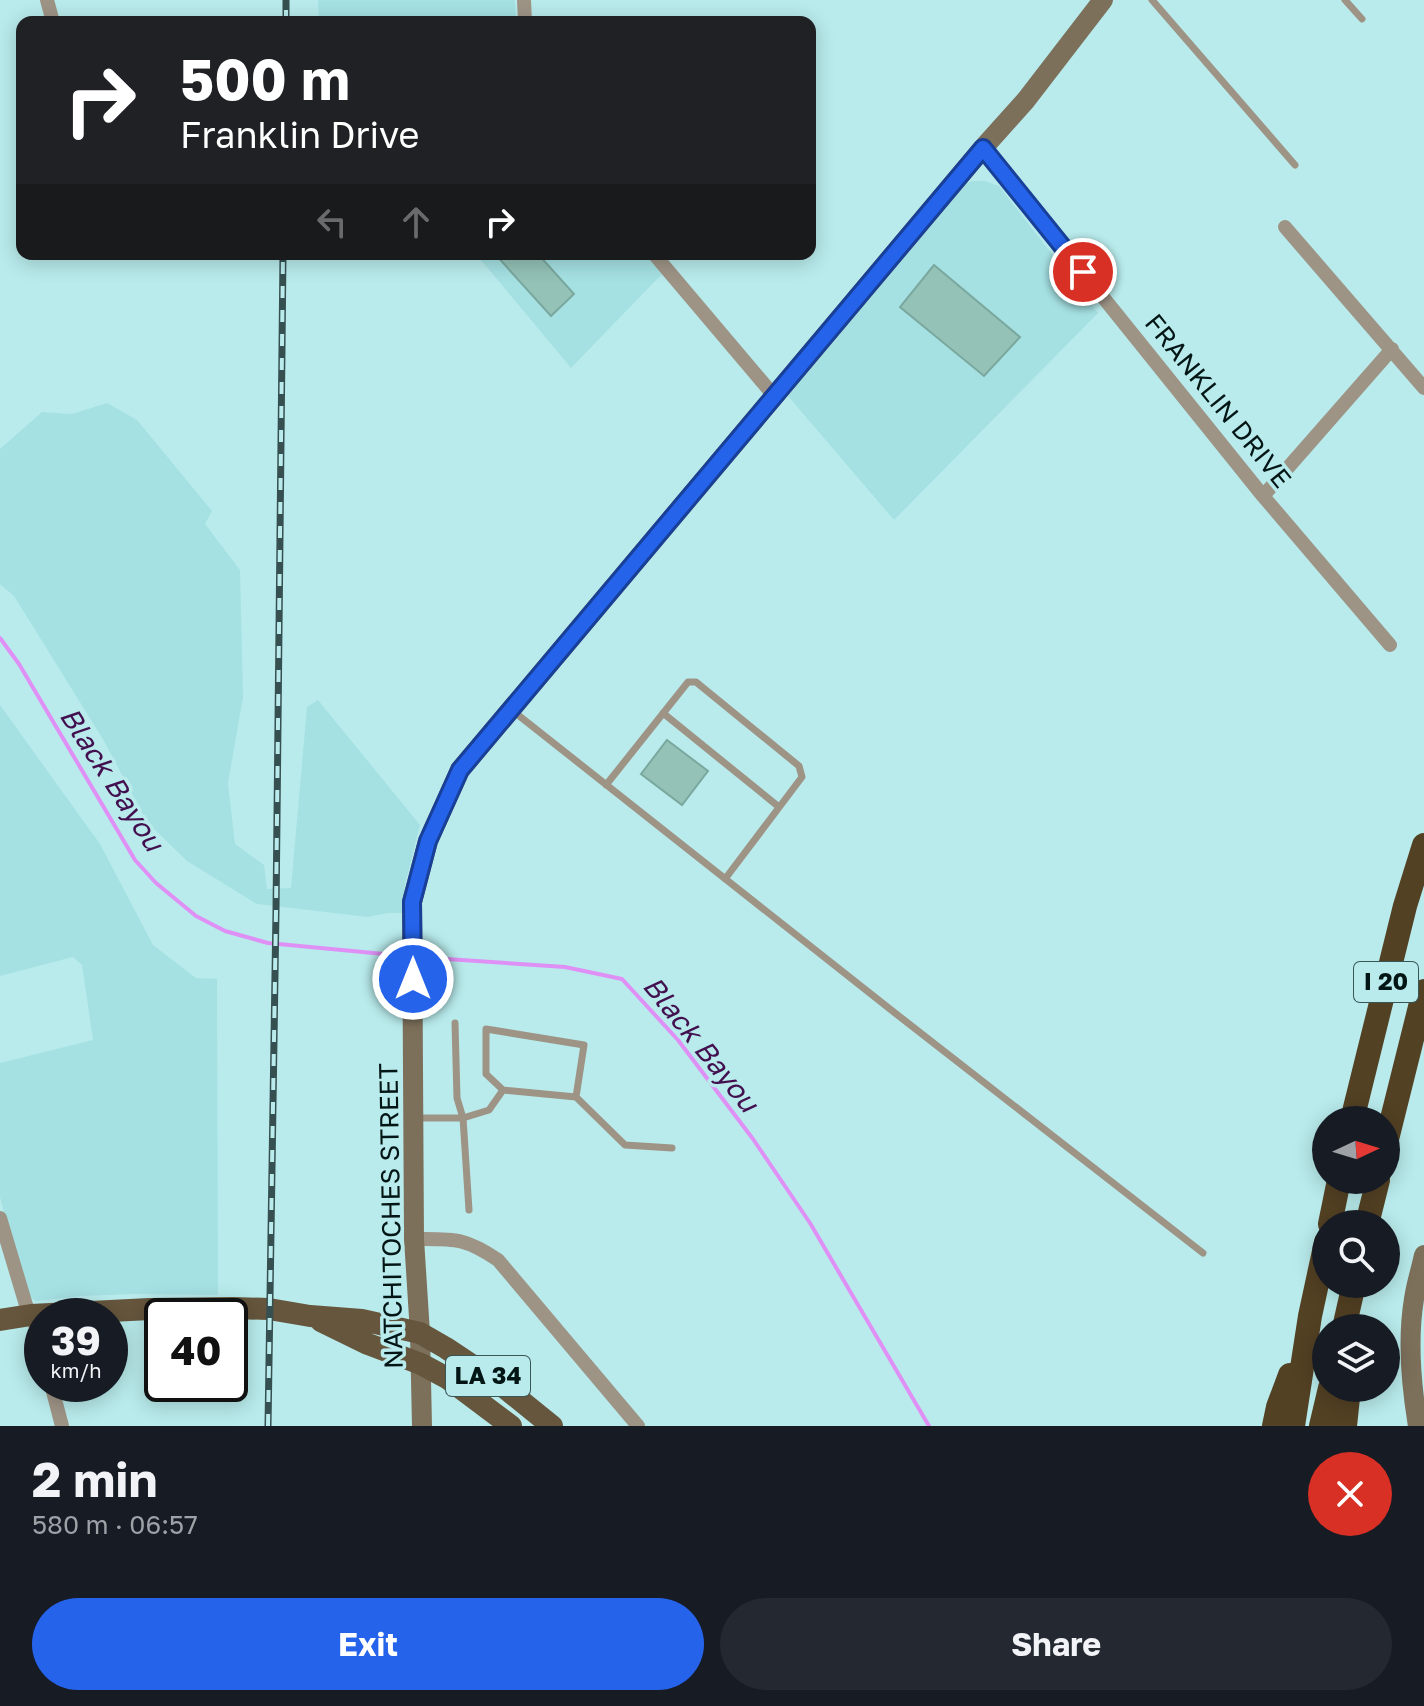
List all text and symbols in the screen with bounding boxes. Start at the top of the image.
text: 500 m [180,45,350,112]
icon: right [48,48,152,152]
text: Franklin Drive [180,113,419,156]
icon: left [310,200,354,244]
icon: ahead [394,200,438,244]
icon: right [478,200,522,244]
pin [1049,238,1117,306]
icon: arrive [1061,250,1105,294]
street label: FRANKLIN DRIVE [1139,307,1298,494]
water label: Black Bayou [54,701,172,858]
position arrow [371,937,455,1021]
road number: I 20 [1354,962,1418,1002]
water label: Black Bayou [637,969,767,1120]
street label: NATCHITOCHES STREET [372,1063,409,1369]
north arrow [1312,1106,1400,1194]
map controls [1312,1106,1400,1402]
button: search [1312,1210,1400,1298]
speed limit sign: 40 [144,1298,248,1402]
button: layers [1312,1314,1400,1402]
text: 39 [51,1316,101,1364]
road number: LA 34 [446,1356,530,1396]
text: km/h [51,1358,101,1382]
text: 2 min [32,1450,157,1508]
button: close [1308,1452,1392,1536]
text: 580 m · 06:57 [32,1509,198,1540]
button: Exit [32,1598,704,1690]
button: Share [720,1598,1392,1690]

